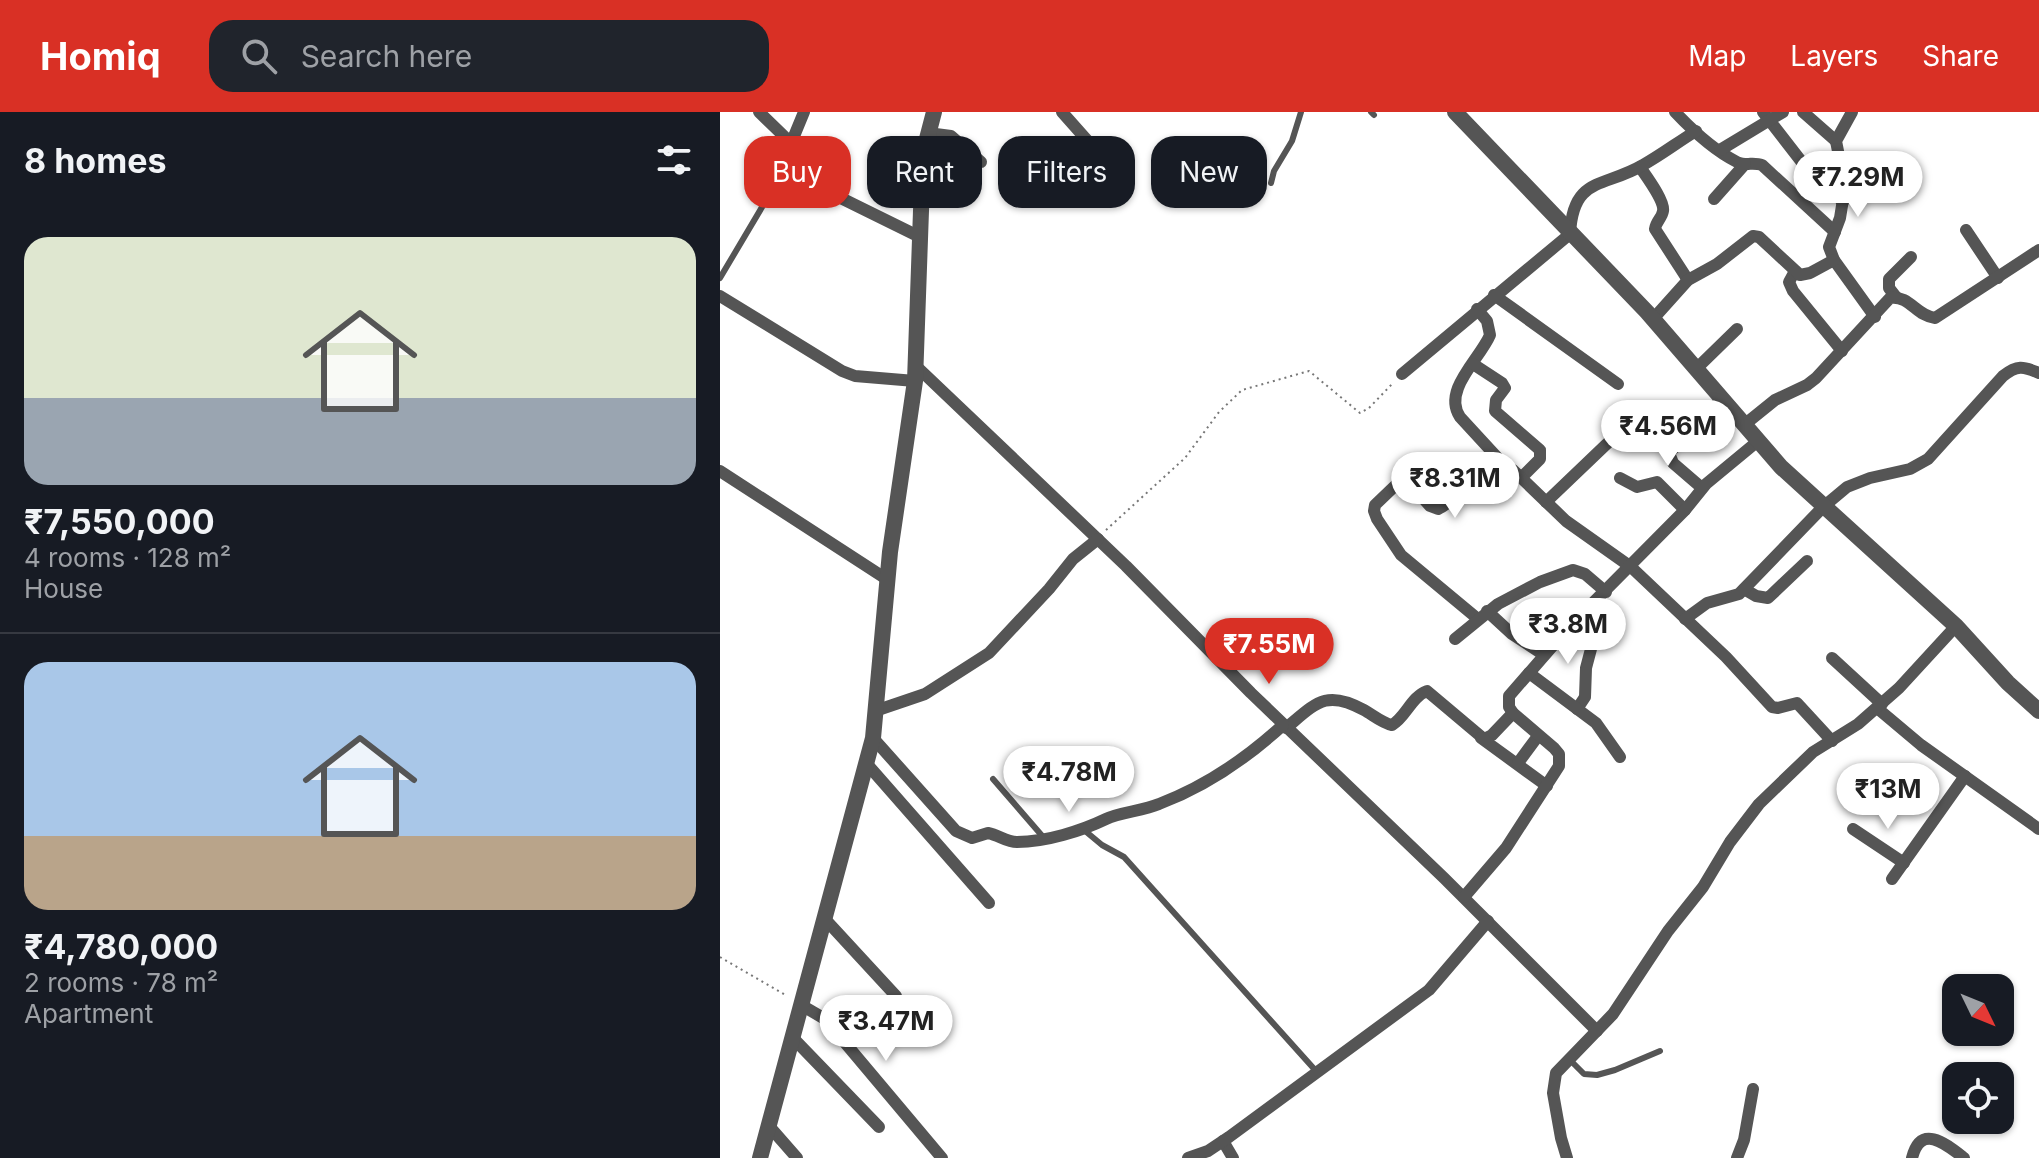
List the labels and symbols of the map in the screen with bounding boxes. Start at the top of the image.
pin: ₹7.29M [1793,151,1923,219]
pin: ₹4.56M [1603,400,1733,468]
pin: ₹8.31M [1390,452,1520,520]
pin: ₹3.8M [1512,598,1624,666]
pin: ₹7.55M [1204,618,1334,686]
pin: ₹4.78M [1004,746,1134,814]
pin: ₹13M [1841,763,1935,831]
north arrow [1942,974,2014,1046]
pin: ₹3.47M [821,995,951,1063]

